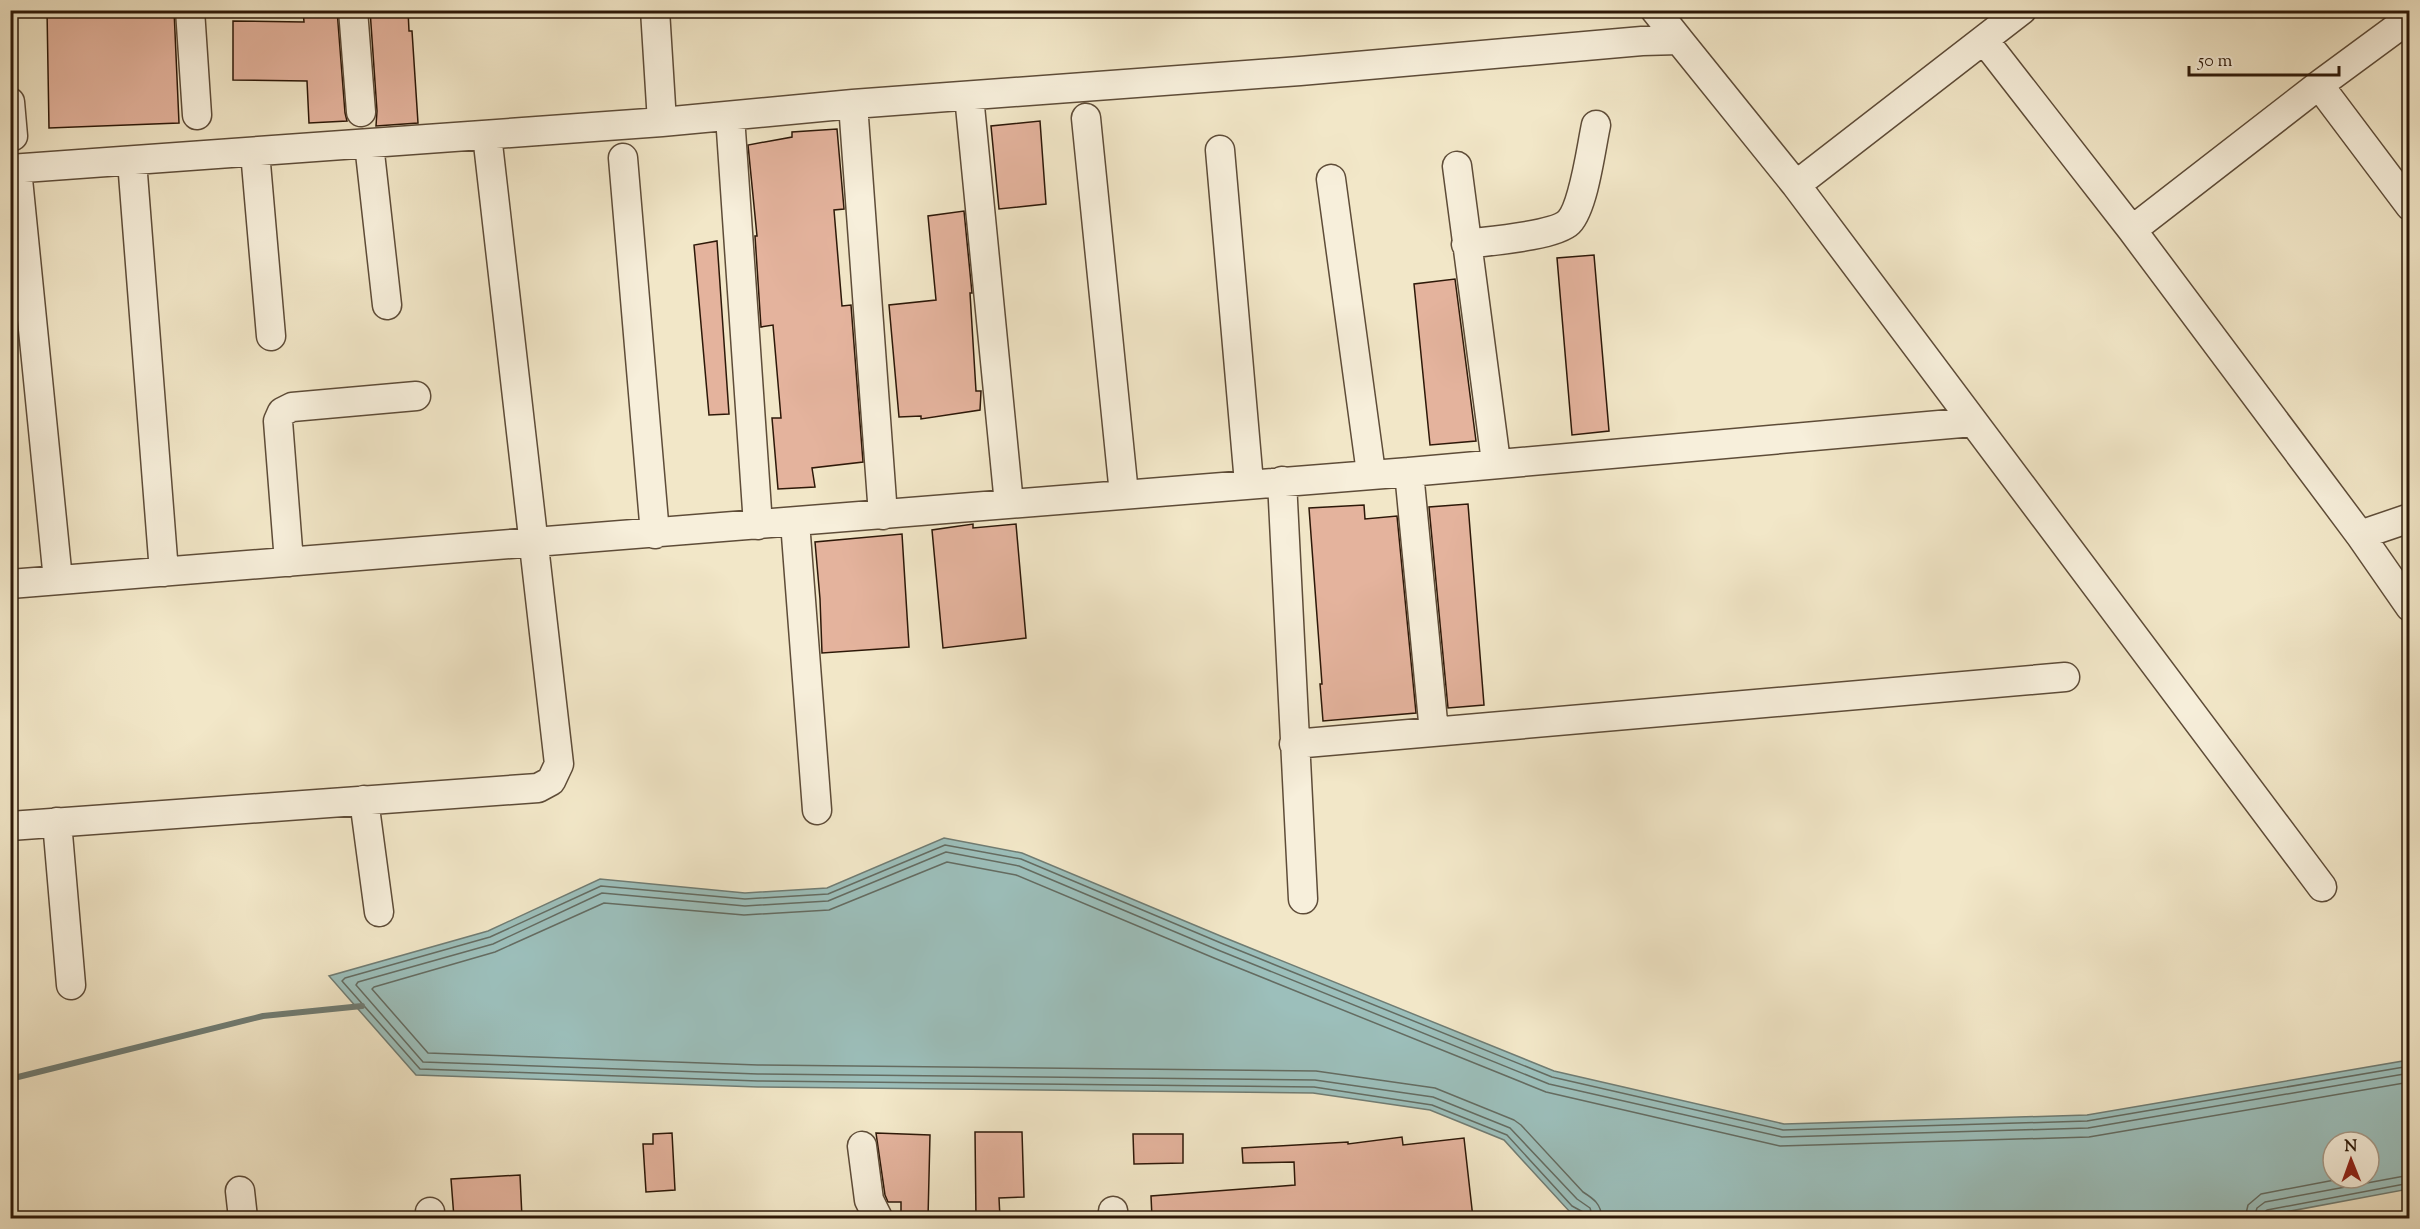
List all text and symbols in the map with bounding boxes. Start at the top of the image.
scale bar [2189,39,2339,77]
text: 50 m [2197,49,2233,75]
north arrow [2321,1130,2381,1190]
text: N [2344,1136,2358,1159]

